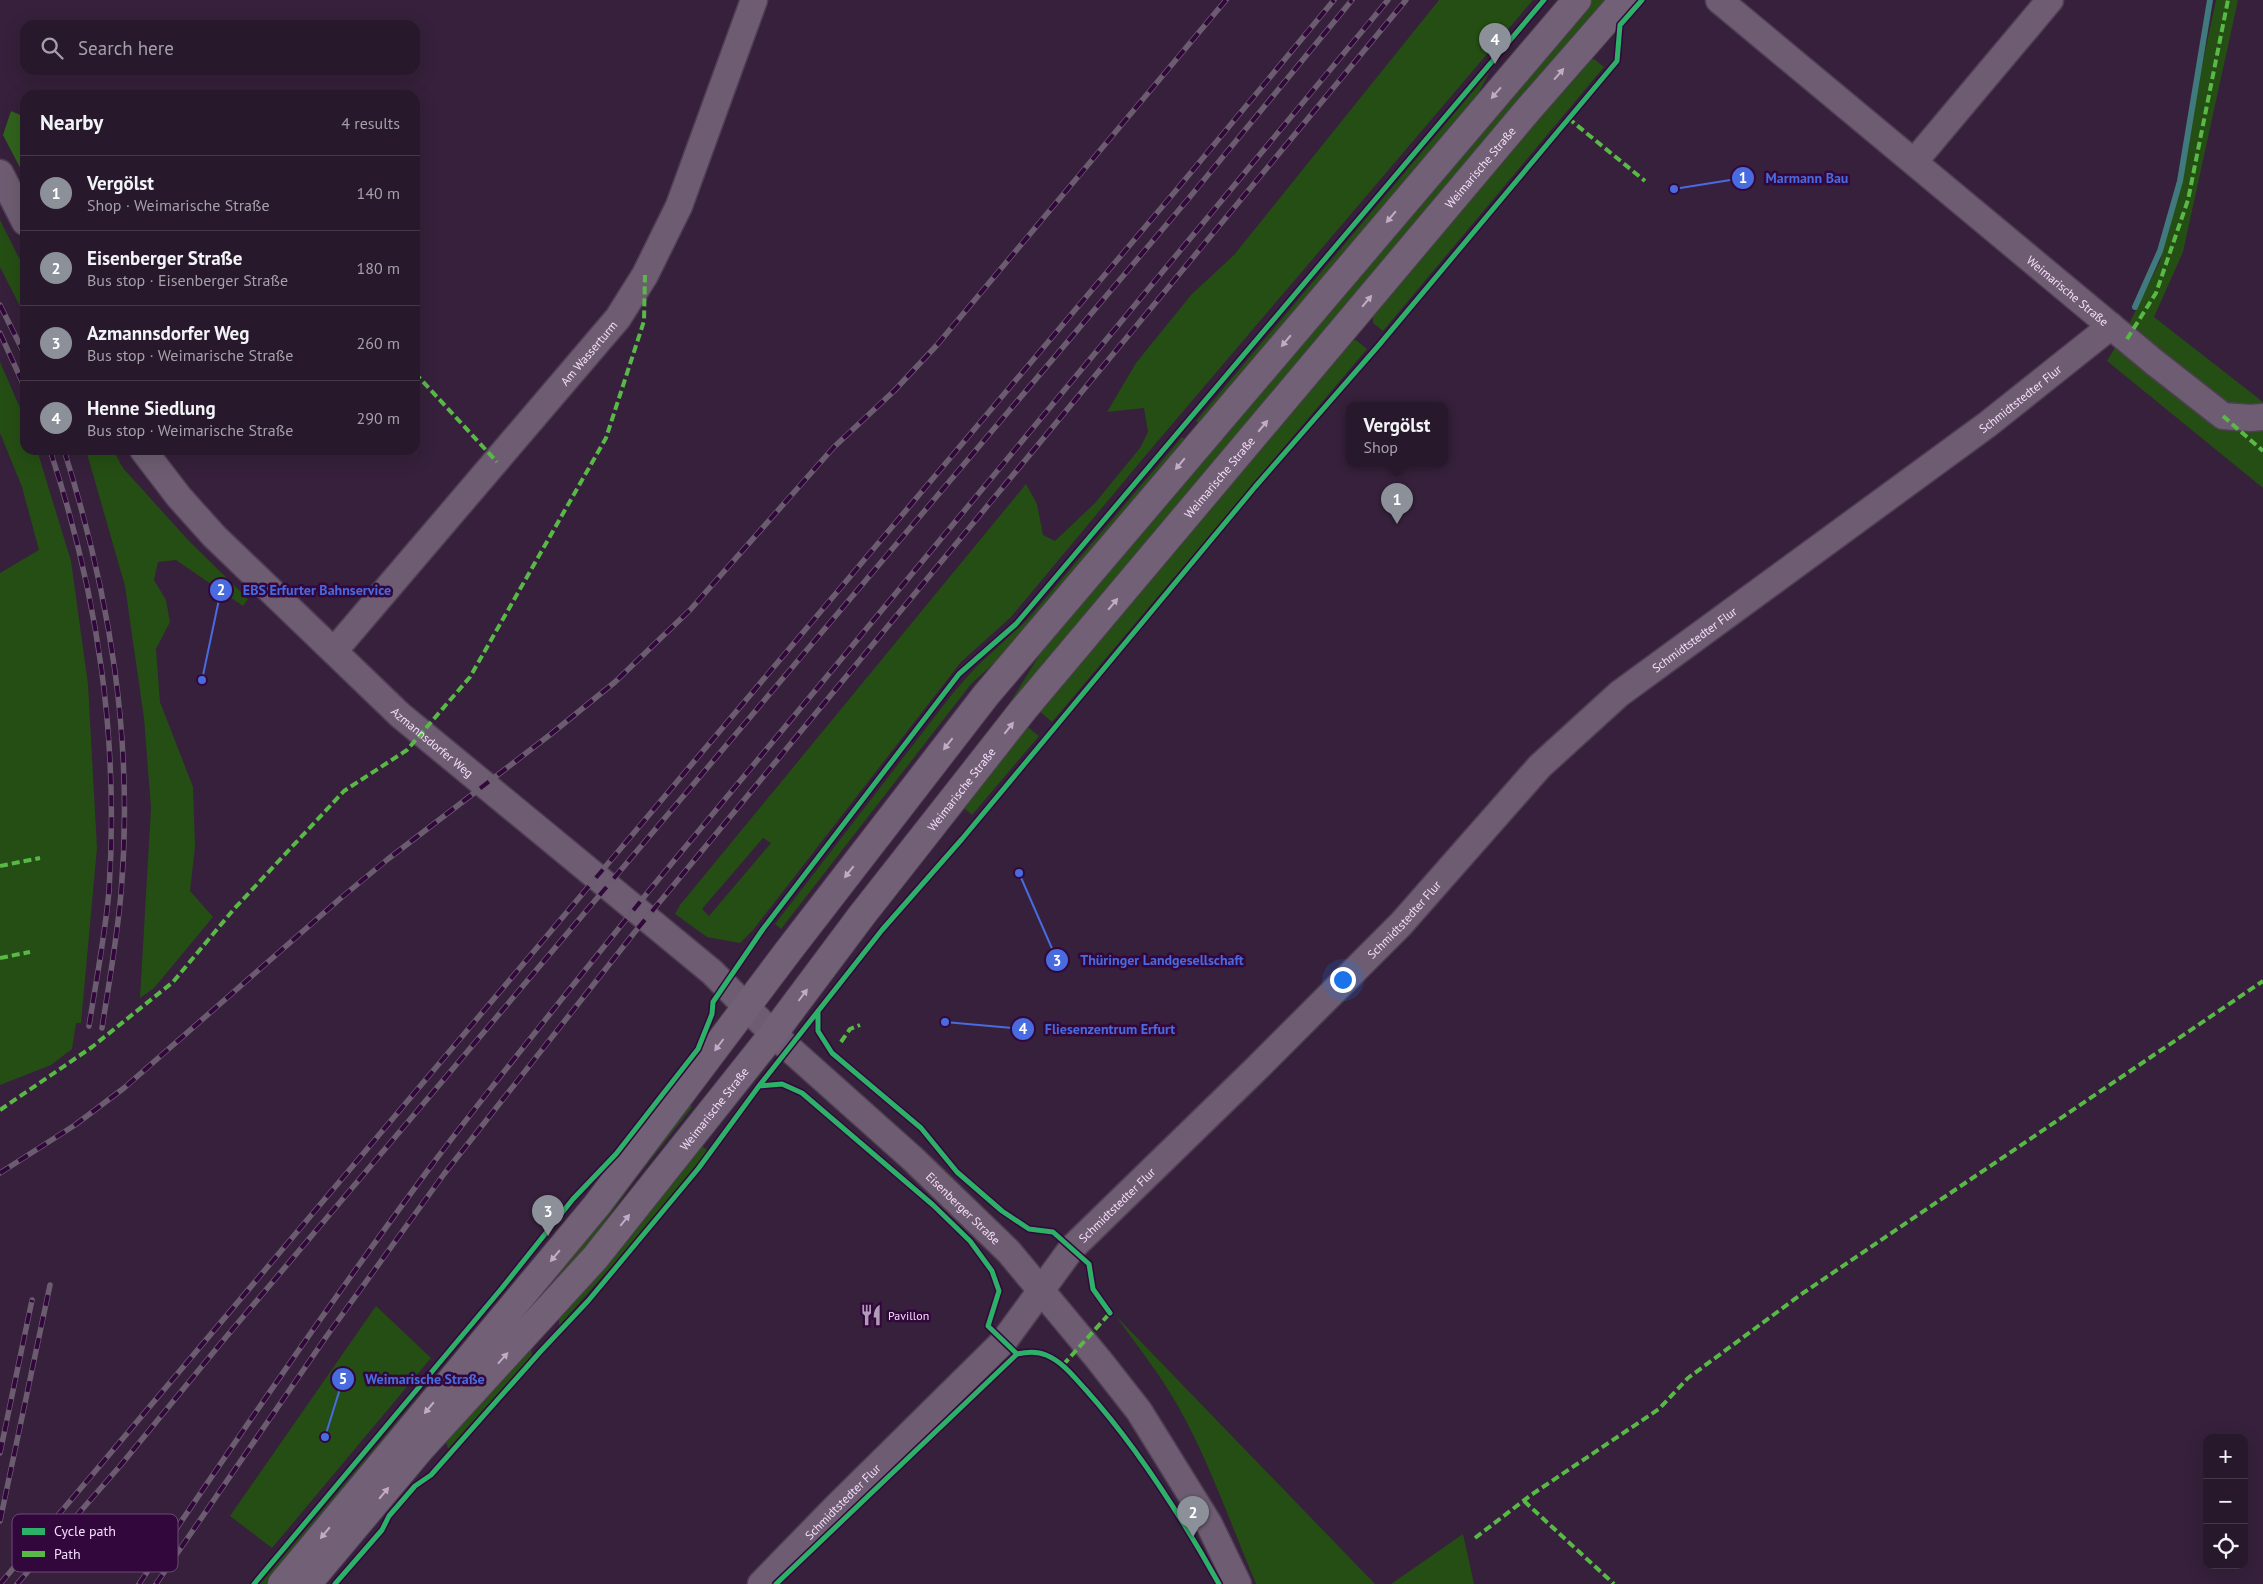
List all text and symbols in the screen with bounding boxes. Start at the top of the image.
search box [20,20,420,75]
pin: 4 [1479,23,1511,64]
icon: search [38,34,66,62]
text: Search here [78,36,174,60]
one-way arrow [1553,69,1565,81]
one-way arrow [1491,86,1502,99]
text: Nearby [40,109,103,136]
text: 4 results [341,113,400,133]
street label: Weimarische Straße [1441,123,1518,211]
callout: Marmann Bau [1731,163,1859,192]
text: 1 [1739,168,1747,187]
text: Marmann Bau [1766,169,1848,187]
text: Vergölst [87,171,154,195]
text: 1 [51,183,61,203]
text: 140 m [357,183,400,203]
text: Shop · Weimarische Straße [87,195,270,215]
one-way arrow [1385,210,1396,223]
text: Eisenberger Straße [87,246,242,270]
street label: Weimarische Straße [2024,252,2112,329]
text: 2 [51,258,61,278]
text: 180 m [357,258,400,278]
text: Bus stop · Eisenberger Straße [87,270,288,290]
one-way arrow [1362,295,1373,308]
street label: Am Wasserturm [557,317,620,388]
text: Azmannsdorfer Weg [87,321,249,345]
text: 3 [51,333,61,353]
text: 260 m [357,333,400,353]
one-way arrow [1280,334,1291,347]
text: Bus stop · Weimarische Straße [87,345,293,365]
street label: Schmidtstedter Flur [1976,361,2064,436]
text: Henne Siedlung [87,396,216,420]
popup [1346,402,1448,467]
text: 4 [51,408,61,428]
text: 290 m [357,408,400,428]
text: Vergölst [1364,413,1430,437]
text: Bus stop · Weimarische Straße [87,420,293,440]
one-way arrow [1257,420,1268,433]
street label: Weimarische Straße [1181,433,1258,521]
text: Shop [1364,437,1398,457]
one-way arrow [1175,458,1186,471]
pin: 1 [1381,483,1413,524]
callout: EBS Erfurter Bahnservice [208,575,401,604]
text: 2 [217,580,225,599]
text: EBS Erfurter Bahnservice [243,581,391,599]
one-way arrow [1107,598,1119,610]
street label: Schmidtstedter Flur [1649,603,1739,675]
street label: Azmannsdorfer Weg [389,704,477,780]
one-way arrow [1003,722,1014,735]
one-way arrow [943,737,954,750]
street label: Weimarische Straße [924,744,998,834]
one-way arrow [844,865,855,878]
street label: Schmidtstedter Flur [1364,877,1444,961]
callout: Thüringer Landgesellschaft [1045,946,1253,975]
text: 3 [1053,951,1061,970]
text: Thüringer Landgesellschaft [1080,951,1244,969]
your location [1330,967,1356,993]
one-way arrow [798,988,808,1002]
callout: Fliesenzentrum Erfurt [1010,1014,1186,1043]
text: 4 [1019,1019,1028,1038]
text: Fliesenzentrum Erfurt [1045,1020,1175,1038]
one-way arrow [713,1038,724,1051]
street label: Weimarische Straße [676,1064,751,1153]
street label: Schmidtstedter Flur [1075,1164,1158,1245]
street label: Eisenberger Straße [923,1169,1004,1247]
pin: 3 [532,1195,564,1236]
one-way arrow [620,1213,631,1226]
one-way arrow [550,1250,561,1262]
restaurant icon: Pavillon [858,1302,884,1328]
place label: Pavillon [888,1308,929,1323]
one-way arrow [497,1353,509,1365]
callout: Weimarische Straße [331,1364,495,1393]
text: 5 [339,1369,347,1388]
text: Weimarische Straße [365,1370,485,1388]
one-way arrow [423,1402,435,1414]
map controls [2203,1434,2248,1569]
button: + [2203,1434,2248,1479]
street label: Schmidtstedter Flur [801,1460,883,1542]
button: − [2203,1479,2248,1524]
one-way arrow [378,1487,389,1500]
pin: 2 [1177,1496,1209,1537]
legend [12,1514,178,1572]
text: Cycle path [54,1522,116,1540]
button: locate [2203,1524,2248,1569]
one-way arrow [319,1527,331,1539]
text: Path [54,1545,81,1563]

